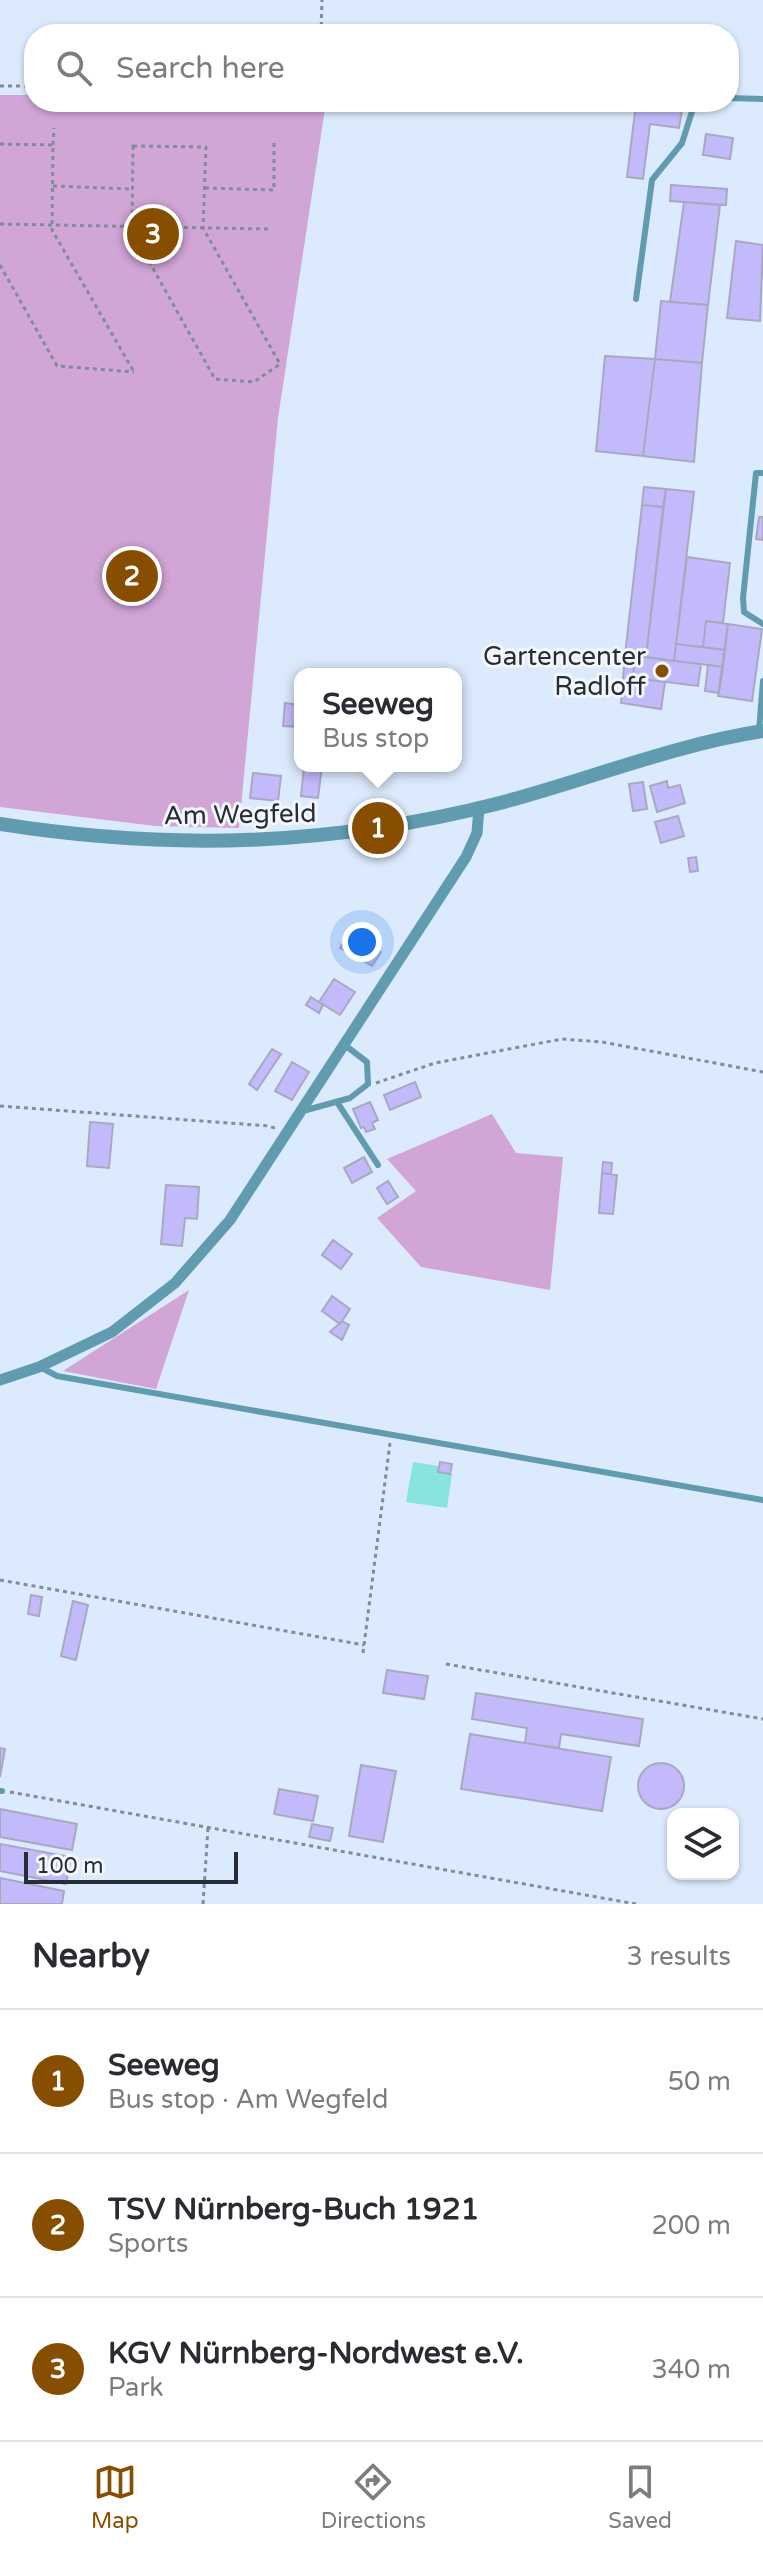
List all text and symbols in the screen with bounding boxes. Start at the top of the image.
search box [24,24,739,112]
icon: search [52,46,96,90]
text: Search here [116,50,285,87]
pin: 3 [127,204,179,264]
pin: 2 [106,546,158,606]
place label: Gartencenter Radloff [483,641,647,702]
marker: Gartencenter Radloff [653,662,671,680]
popup [294,668,462,772]
text: Seeweg [322,686,434,723]
text: Bus stop [322,723,429,754]
street label: Am Wegfeld [163,798,317,831]
pin: 1 [352,798,404,858]
your location [342,922,382,962]
map controls [667,1808,739,1880]
button: layers [667,1808,739,1880]
scale bar [24,1848,238,1884]
text: 100 m [36,1853,103,1879]
text: Nearby [32,1936,150,1977]
text: 3 results [626,1941,731,1972]
text: Seeweg [108,2047,220,2084]
text: 1 [50,2066,66,2097]
text: 50 m [668,2066,731,2097]
text: Bus stop · Am Wegfeld [108,2084,388,2115]
text: TSV Nürnberg-Buch 1921 [108,2191,479,2228]
text: 2 [50,2210,66,2241]
text: 200 m [651,2210,731,2241]
text: Sports [108,2228,188,2259]
text: KGV Nürnberg-Nordwest e.V. [108,2335,524,2372]
text: 3 [50,2354,66,2385]
text: 340 m [651,2354,731,2385]
text: Park [108,2372,164,2403]
tab: Map [91,2460,139,2534]
tab: Directions [321,2460,426,2534]
tab: Saved [608,2460,672,2534]

